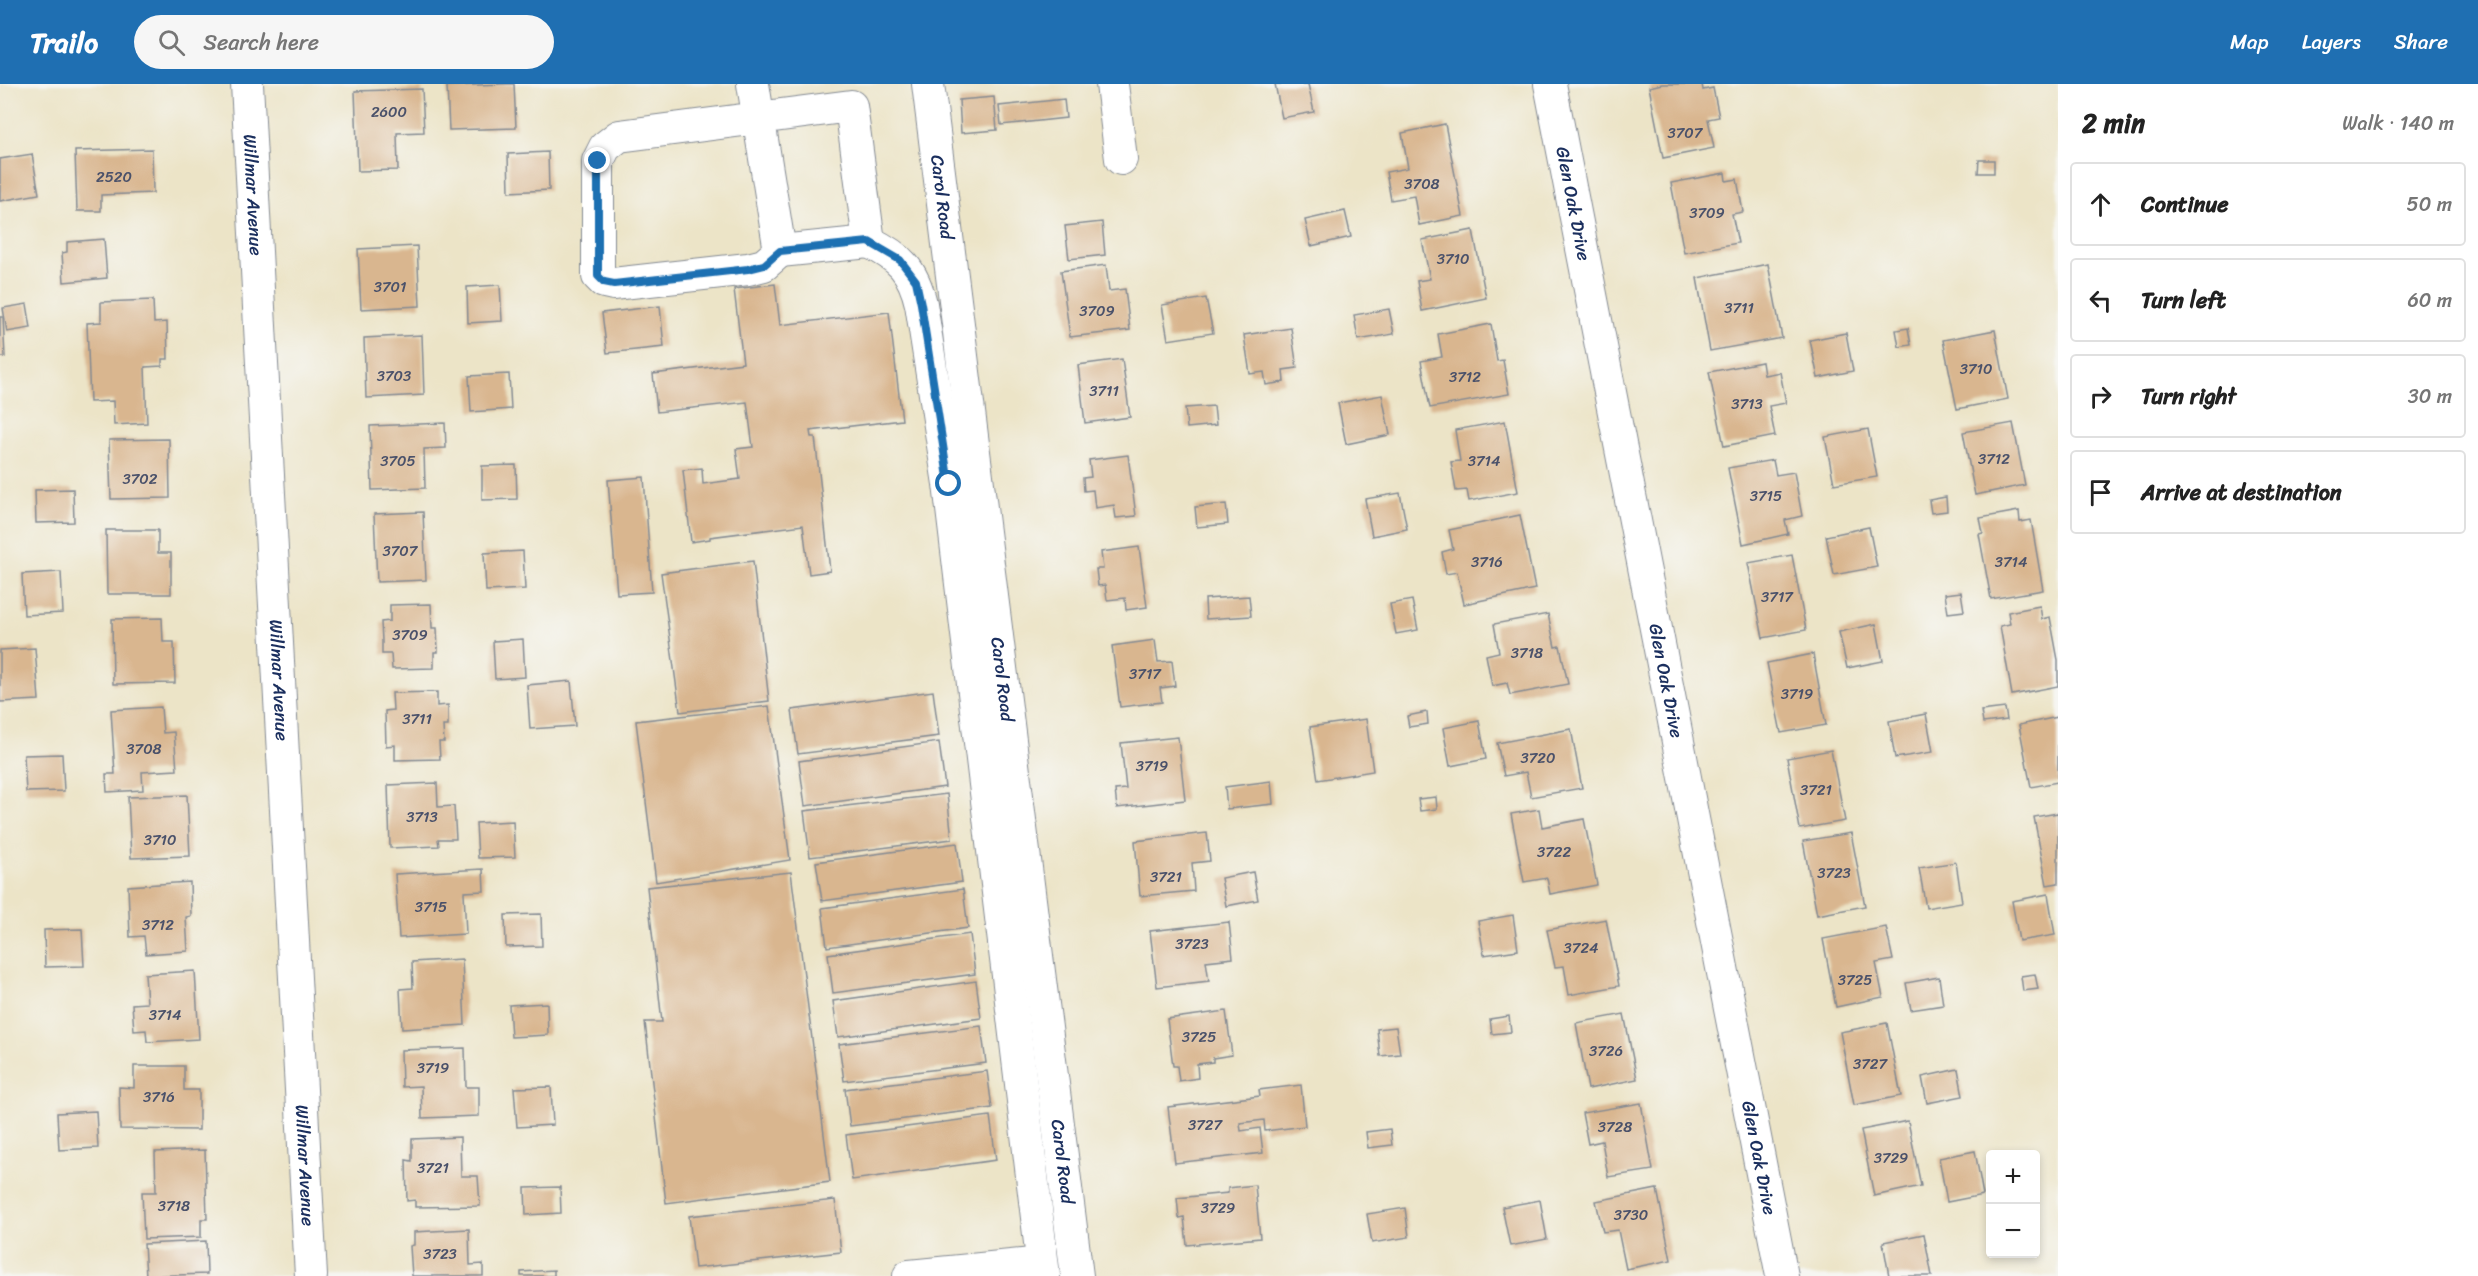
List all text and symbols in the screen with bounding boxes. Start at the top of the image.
search box [134,15,554,69]
text: Trailo [30,18,98,67]
text: Search here [203,23,319,62]
text: Map [2230,23,2269,61]
text: Layers [2302,23,2361,61]
text: Share [2394,23,2448,61]
icon: search [155,26,188,59]
house number: 2600 [371,99,407,125]
text: 2 min [2082,100,2145,146]
text: Walk · 140 m [2342,106,2454,141]
house number: 3707 [1668,120,1704,146]
street label: Willmar Avenue [234,133,272,256]
street label: Glen Oak Drive [1547,144,1600,264]
route end [584,147,610,173]
street label: Carol Road [921,153,963,243]
house number: 2520 [96,164,132,190]
house number: 3708 [1404,171,1440,197]
text: Continue [2141,185,2229,224]
text: 50 m [2407,187,2452,222]
icon: ahead [2084,188,2117,221]
house number: 3709 [1689,200,1725,226]
house number: 3710 [1437,246,1469,272]
house number: 3701 [374,274,406,300]
text: Turn left [2141,281,2226,320]
text: 60 m [2407,283,2452,318]
icon: left [2084,284,2117,317]
house number: 3711 [1724,295,1754,321]
house number: 3709 [1079,298,1115,324]
house number: 3710 [1960,356,1992,382]
house number: 3703 [377,363,411,389]
house number: 3712 [1449,364,1481,390]
text: Turn right [2141,377,2236,416]
house number: 3711 [1089,378,1119,404]
text: 30 m [2408,379,2452,414]
icon: right [2084,380,2117,413]
house number: 3713 [1731,391,1763,417]
house number: 3712 [1978,446,2010,472]
house number: 3705 [380,448,416,474]
house number: 3714 [1468,448,1500,474]
house number: 3702 [123,466,158,492]
route start [935,470,961,496]
text: Arrive at destination [2141,473,2342,512]
icon: arrive [2084,476,2117,509]
house number: 3715 [1750,483,1782,509]
house number: 3707 [383,538,419,564]
house number: 3716 [1471,549,1503,575]
house number: 3714 [1995,549,2027,575]
house number: 3717 [1761,584,1794,610]
street label: Willmar Avenue [260,619,298,742]
street label: Glen Oak Drive [1639,621,1693,741]
house number: 3709 [392,622,428,648]
street label: Carol Road [981,635,1024,725]
house number: 3718 [1511,640,1543,666]
house number: 3717 [1129,661,1162,687]
house number: 3719 [1781,681,1813,707]
house number: 3711 [402,706,432,732]
house number: 3708 [126,736,162,762]
house number: 3720 [1521,745,1555,771]
house number: 3719 [1136,753,1168,779]
house number: 3721 [1800,777,1832,803]
house number: 3713 [406,804,438,830]
house number: 3710 [144,827,176,853]
house number: 3722 [1537,839,1571,865]
house number: 3723 [1817,860,1851,886]
house number: 3721 [1150,864,1182,890]
house number: 3715 [415,894,447,920]
house number: 3712 [142,912,174,938]
house number: 3723 [1175,931,1209,957]
house number: 3724 [1564,935,1598,961]
house number: 3725 [1838,967,1872,993]
house number: 3714 [149,1002,181,1028]
house number: 3725 [1182,1024,1216,1050]
house number: 3726 [1589,1038,1623,1064]
house number: 3727 [1853,1051,1888,1077]
house number: 3719 [417,1055,449,1081]
house number: 3716 [143,1084,175,1110]
street label: Glen Oak Drive [1732,1098,1786,1218]
street label: Willmar Avenue [286,1104,324,1227]
house number: 3727 [1188,1112,1223,1138]
house number: 3728 [1598,1114,1632,1140]
street label: Carol Road [1042,1117,1084,1207]
house number: 3729 [1874,1145,1908,1171]
map controls [1986,1150,2040,1258]
button: + [1986,1150,2040,1204]
house number: 3721 [417,1155,449,1181]
house number: 3718 [158,1193,190,1219]
house number: 3729 [1201,1195,1235,1221]
house number: 3730 [1614,1202,1648,1228]
button: − [1986,1204,2040,1258]
house number: 3723 [423,1241,457,1267]

